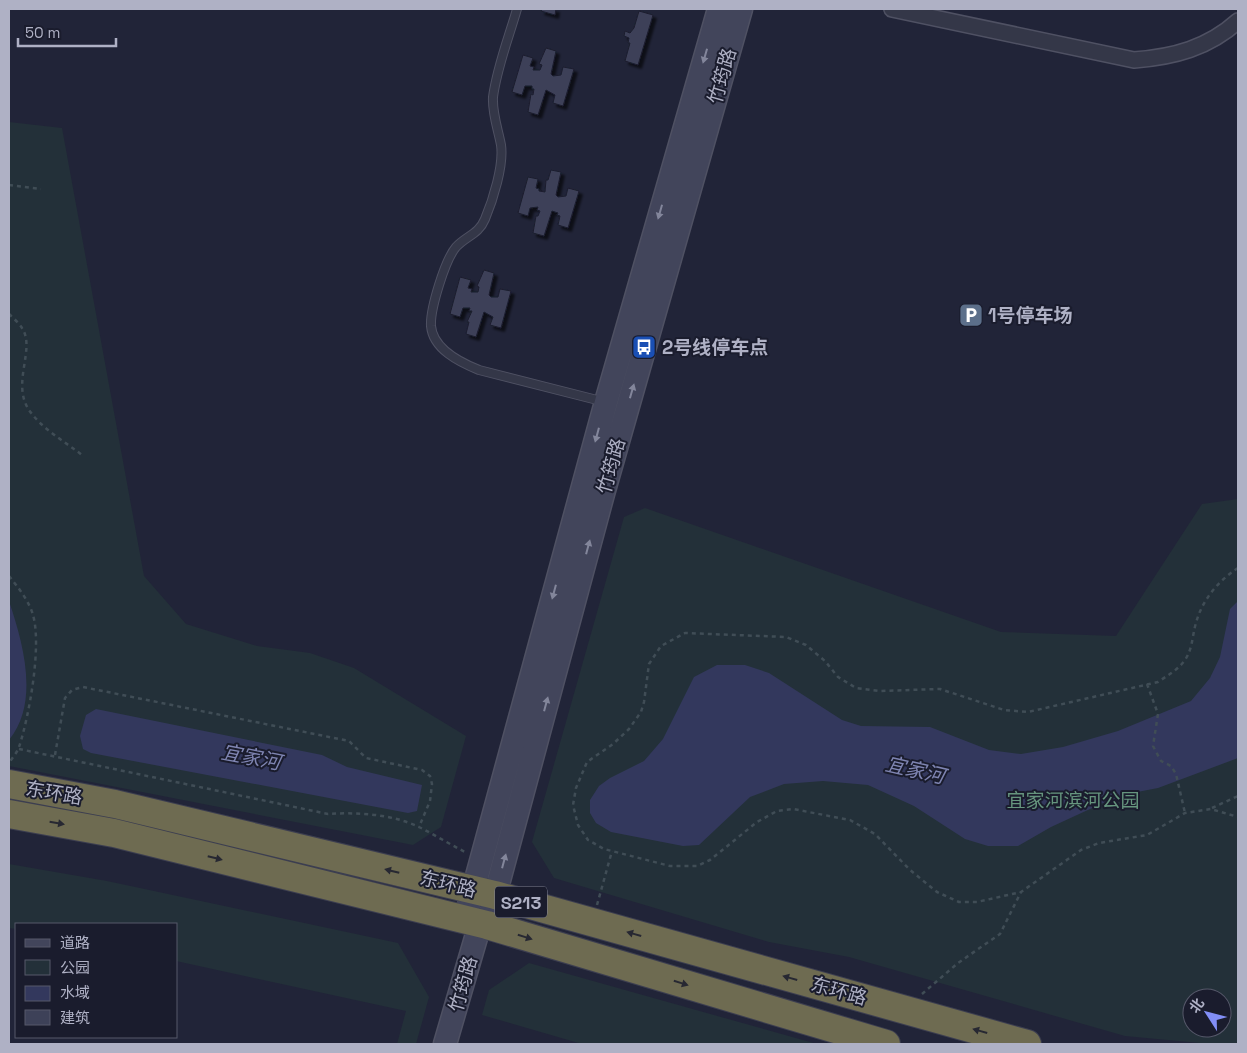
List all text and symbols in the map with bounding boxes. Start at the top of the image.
scale bar [18,15,115,47]
text: 50 m [25,23,60,42]
street label: 竹筠路 [702,45,742,107]
one-way arrow [701,48,709,63]
one-way arrow [656,204,664,219]
parking icon: 1号停车场 [958,302,984,328]
place label: 1号停车场 [988,303,1073,328]
bus stop icon: 2号线停车点 [631,334,657,360]
place label: 2号线停车点 [662,335,768,360]
one-way arrow [629,383,637,398]
one-way arrow [593,428,601,443]
street label: 竹筠路 [591,435,631,497]
one-way arrow [585,540,593,555]
one-way arrow [550,585,558,600]
one-way arrow [543,697,551,712]
water label: 宜家河 [219,739,287,776]
water label: 宜家河 [883,751,951,790]
street label: 东环路 [24,776,84,810]
park label: 宜家河滨河公园 [1006,788,1140,813]
one-way arrow [49,819,65,827]
one-way arrow [208,854,223,862]
one-way arrow [501,854,509,869]
street label: 东环路 [417,865,479,903]
one-way arrow [384,867,399,875]
road number: S213 [495,886,547,918]
legend [15,923,178,1038]
one-way arrow [626,929,641,937]
text: 道路 [60,933,90,952]
one-way arrow [518,933,533,941]
street label: 竹筠路 [443,953,483,1015]
text: 公园 [60,958,90,977]
street label: 东环路 [808,971,870,1011]
one-way arrow [782,973,797,981]
one-way arrow [674,980,689,988]
text: 水域 [60,983,90,1002]
north arrow [1182,988,1232,1038]
text: 北 [1185,994,1208,1016]
text: 建筑 [60,1008,90,1027]
one-way arrow [973,1027,988,1035]

